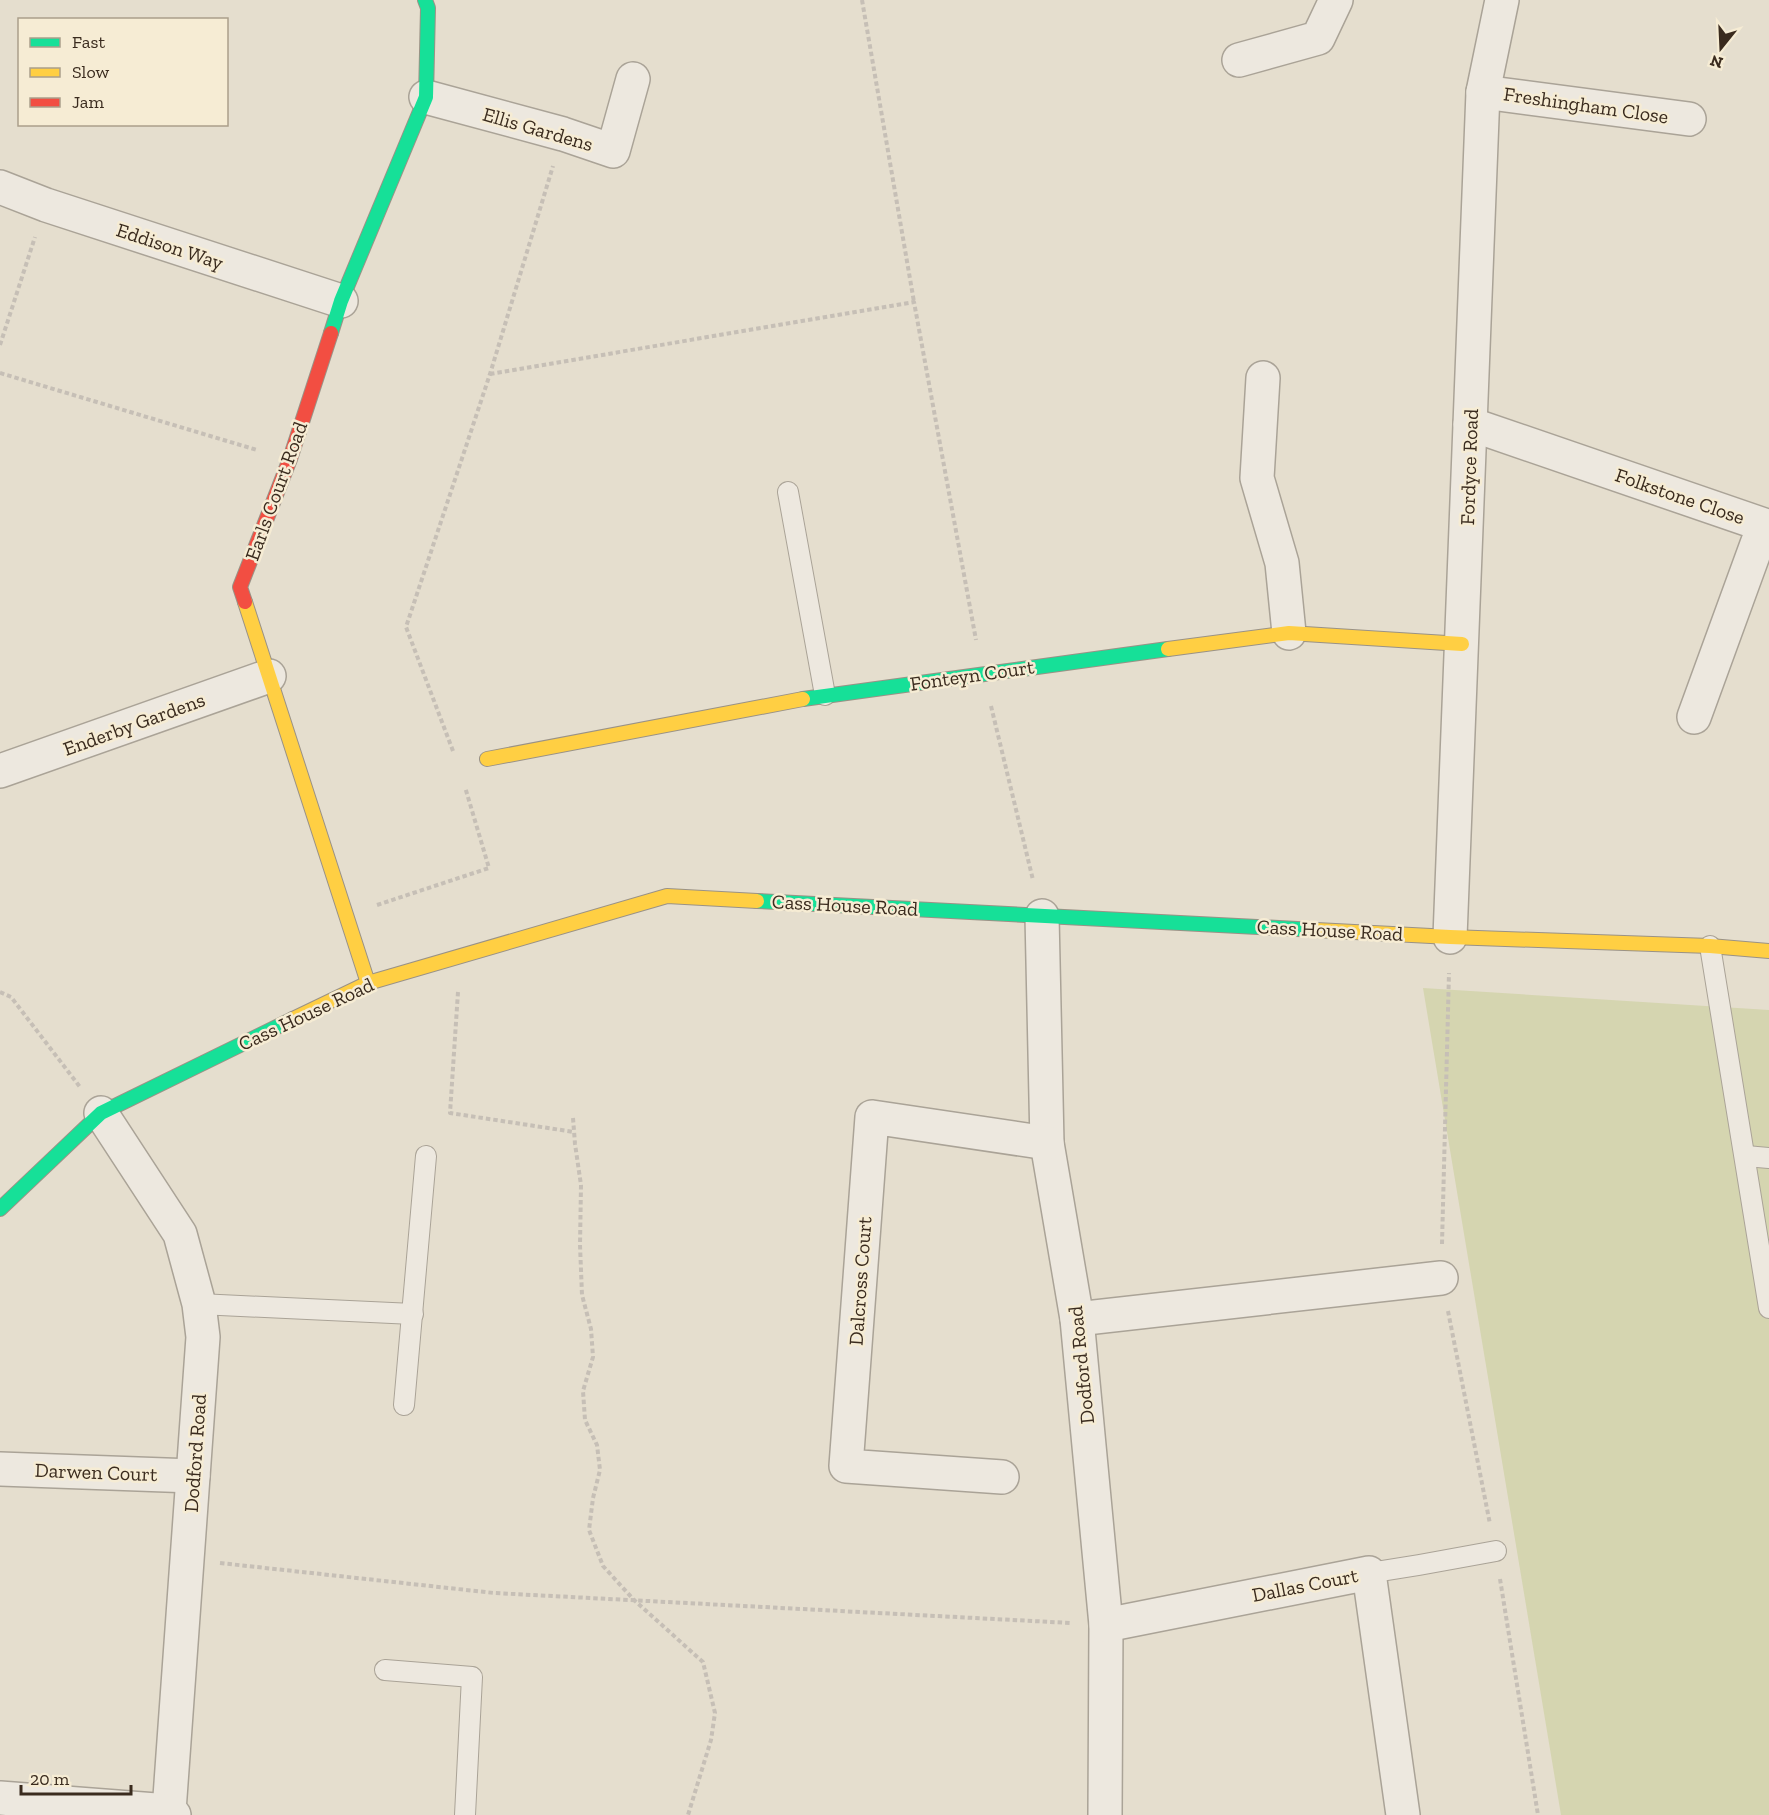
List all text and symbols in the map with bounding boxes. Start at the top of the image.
legend [18,18,228,126]
north arrow [1691,18,1751,78]
text: Fast [72,31,105,53]
text: N [1708,51,1725,73]
text: Slow [72,61,109,83]
street label: Freshingham Close [1502,82,1670,128]
text: Jam [72,91,104,113]
street label: Ellis Gardens [480,102,596,156]
street label: Eddison Way [114,217,227,275]
street label: Fordyce Road [1455,408,1483,526]
street label: Earls Court Road [240,418,312,564]
street label: Folkstone Close [1612,463,1748,529]
street label: Fonteyn Court [908,654,1036,696]
street label: Enderby Gardens [60,687,208,761]
street label: Cass House Road [771,889,919,921]
street label: Cass House Road [1256,914,1404,946]
street label: Cass House Road [235,972,377,1056]
street label: Dalcross Court [844,1215,877,1346]
street label: Dodford Road [1063,1305,1099,1425]
street label: Dodford Road [179,1393,211,1513]
street label: Darwen Court [34,1458,158,1486]
street label: Dallas Court [1250,1563,1361,1607]
scale bar [21,1758,130,1796]
text: 20 m [30,1768,70,1790]

